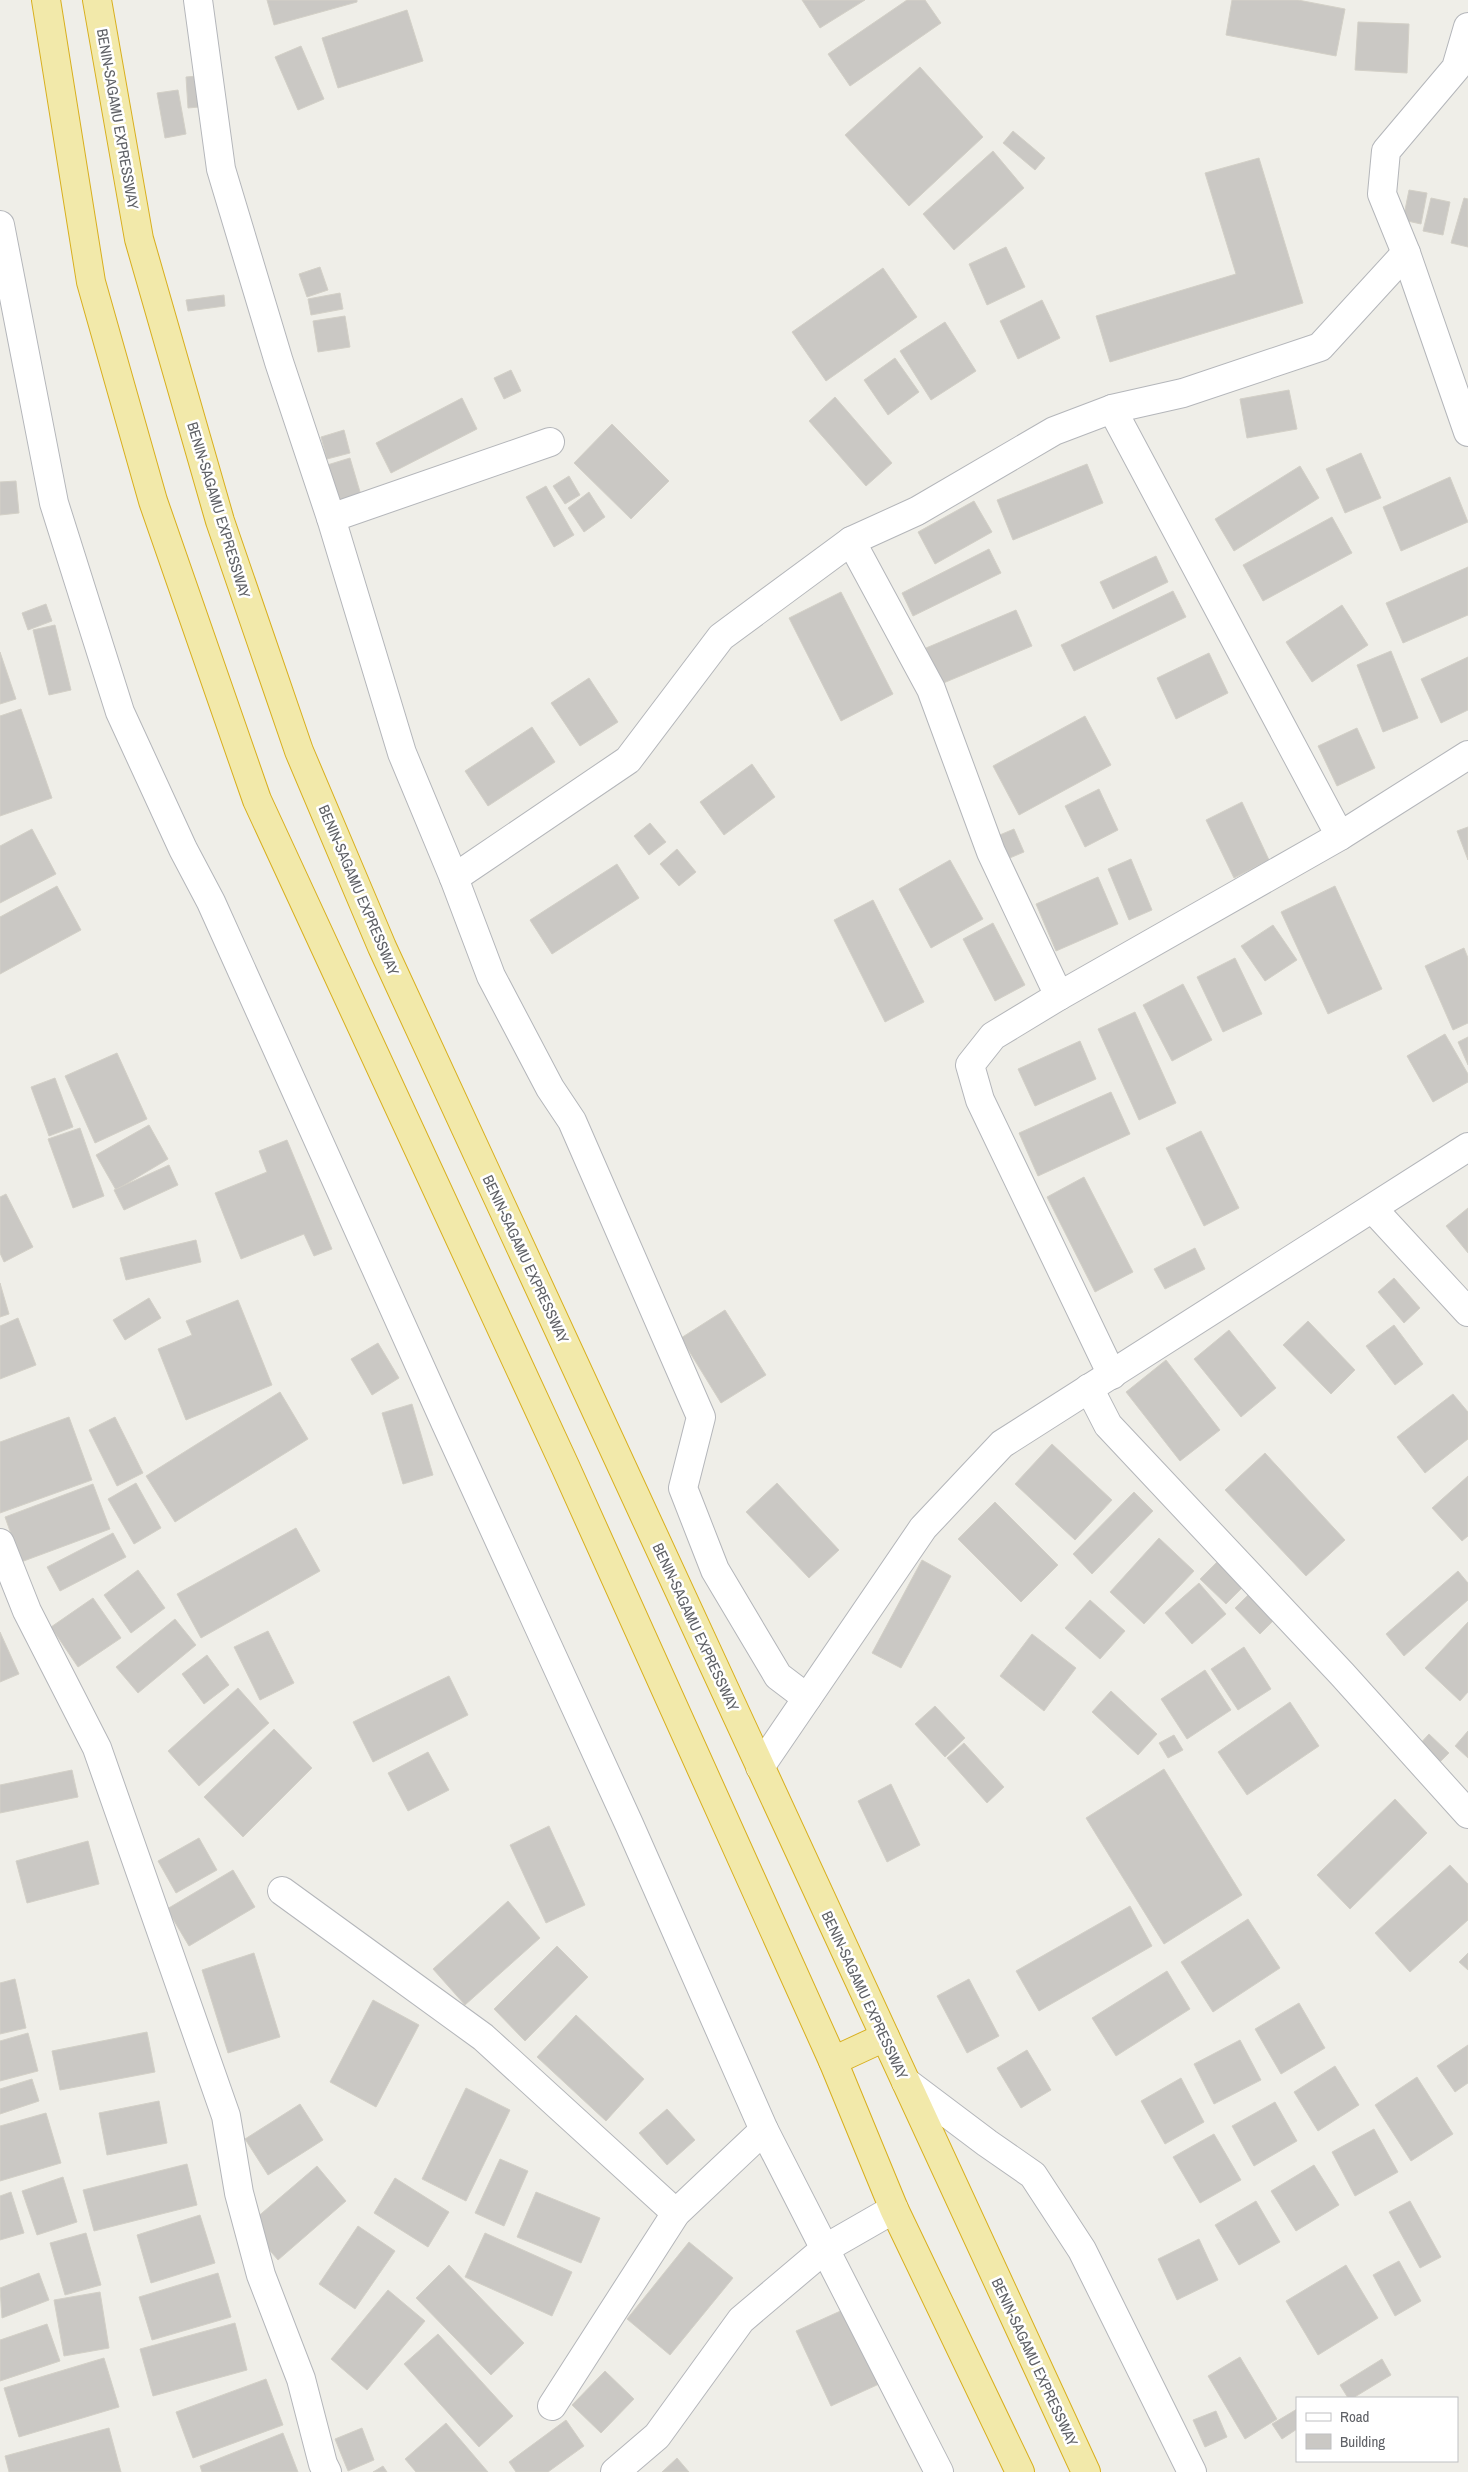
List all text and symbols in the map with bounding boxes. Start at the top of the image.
street label: BENIN-SAGAMU EXPRESSWAY [92,27,144,212]
street label: BENIN-SAGAMU EXPRESSWAY [182,419,256,601]
street label: BENIN-SAGAMU EXPRESSWAY [314,802,405,979]
street label: BENIN-SAGAMU EXPRESSWAY [478,1172,575,1347]
street label: BENIN-SAGAMU EXPRESSWAY [648,1540,745,1715]
street label: BENIN-SAGAMU EXPRESSWAY [817,1908,914,2083]
street label: BENIN-SAGAMU EXPRESSWAY [987,2275,1084,2450]
legend [1296,2397,1458,2462]
text: Road [1340,2406,1369,2427]
text: Building [1340,2431,1385,2452]

